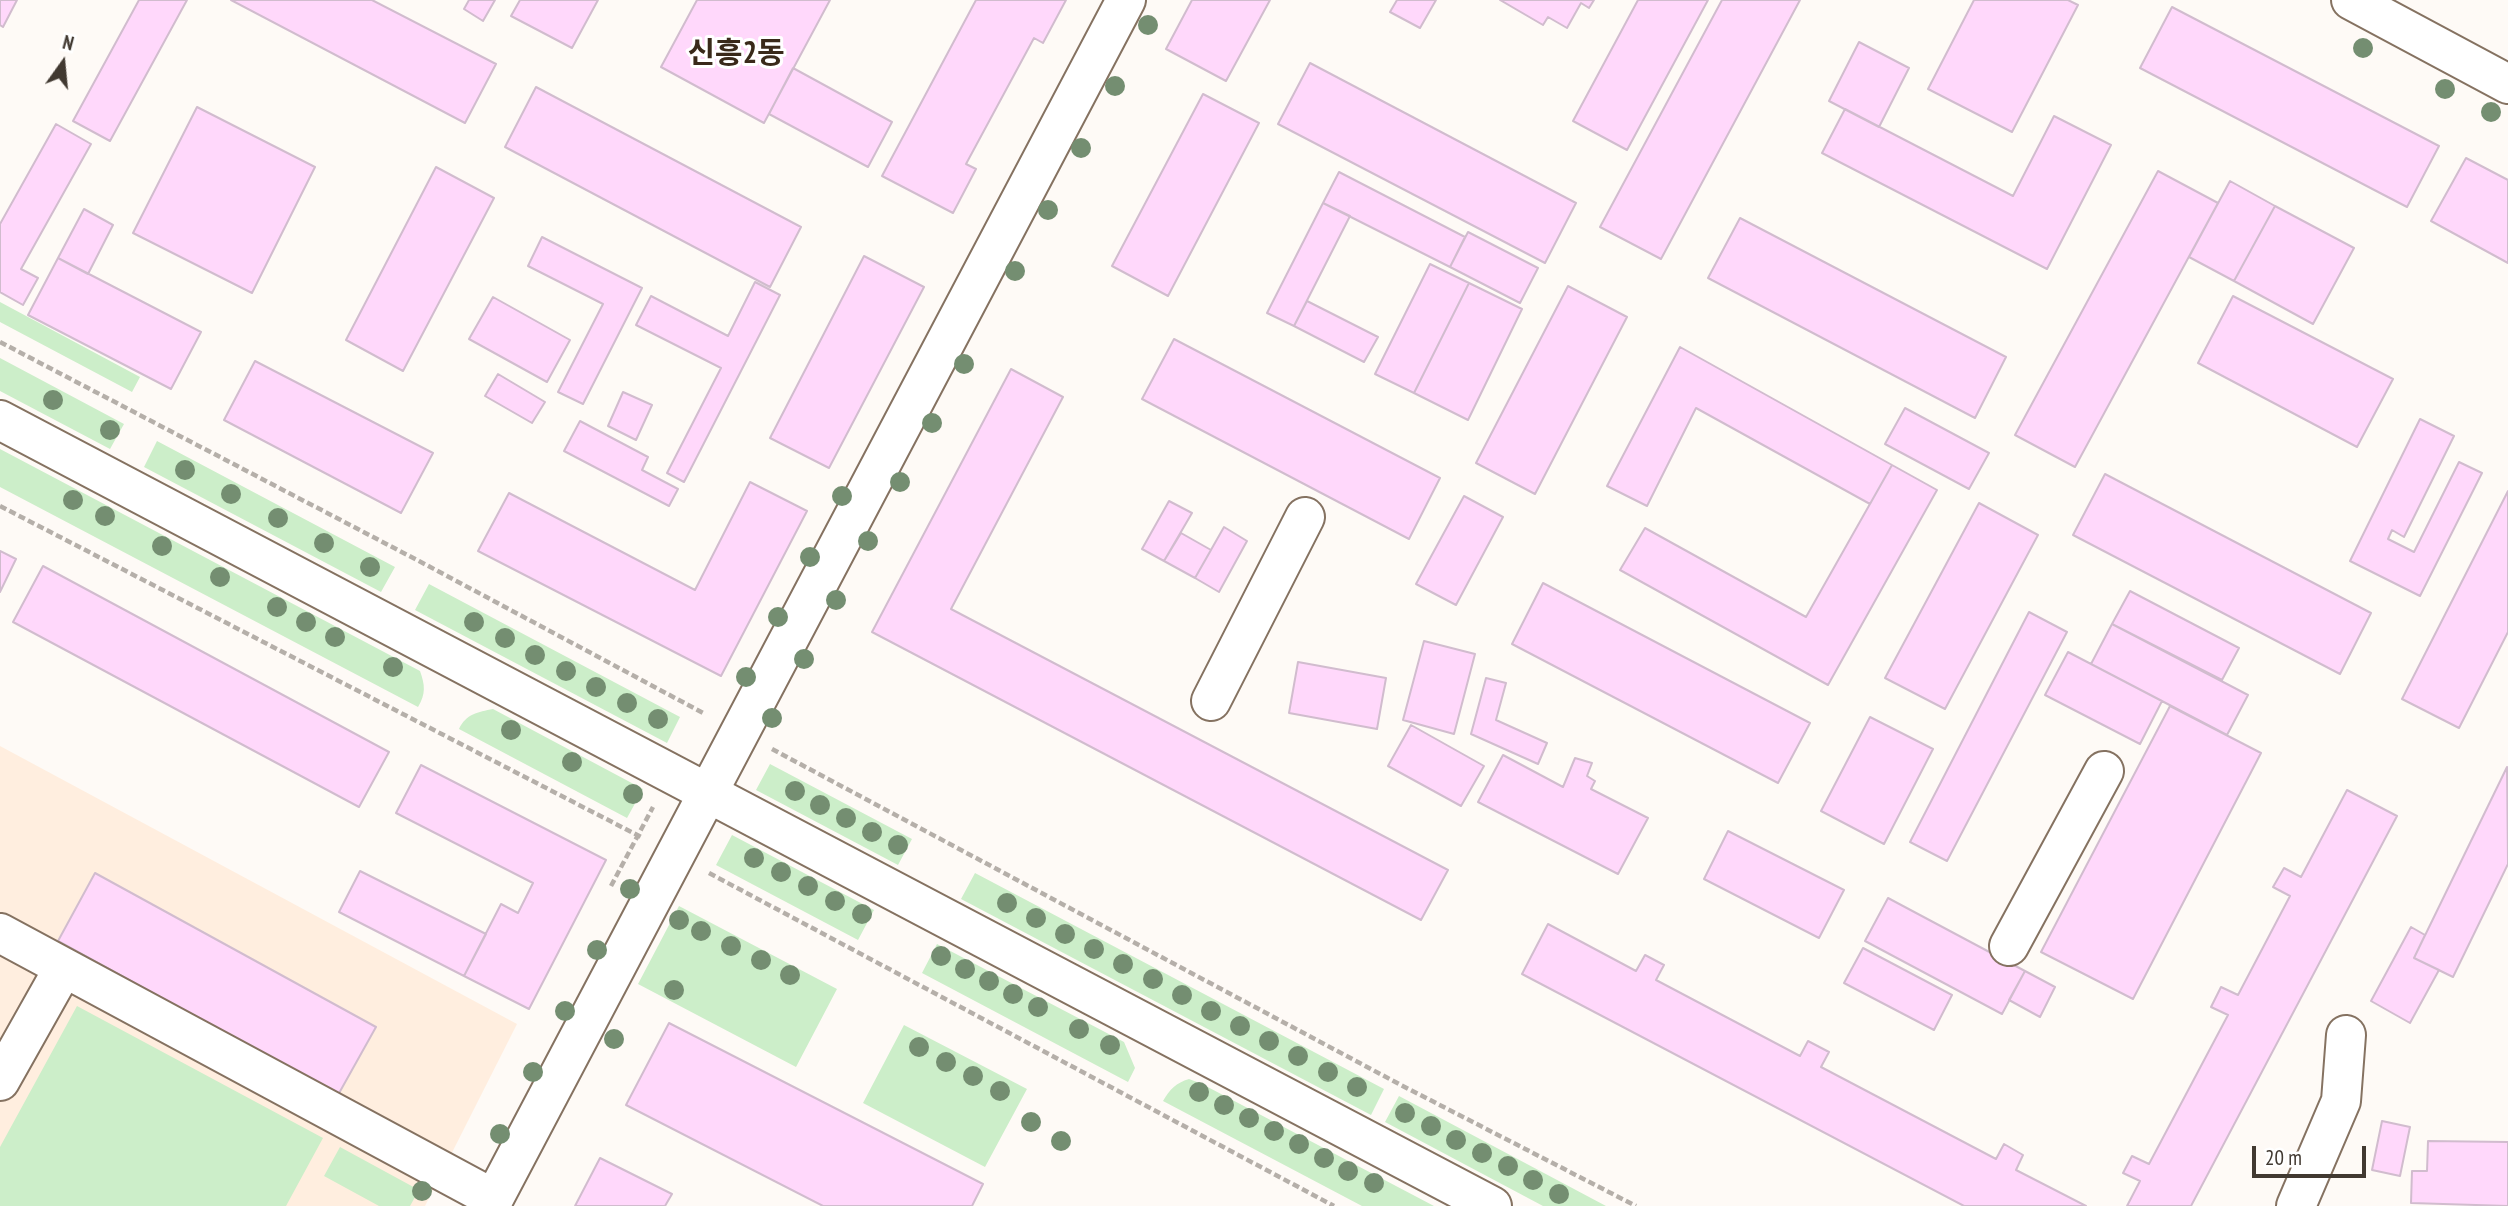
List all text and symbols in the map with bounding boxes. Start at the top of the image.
north arrow [28,28,98,98]
text: N [60,30,76,56]
district label: 신흥2동 [687,36,785,72]
scale bar [2256,1132,2370,1176]
text: 20 m [2265,1144,2302,1171]

